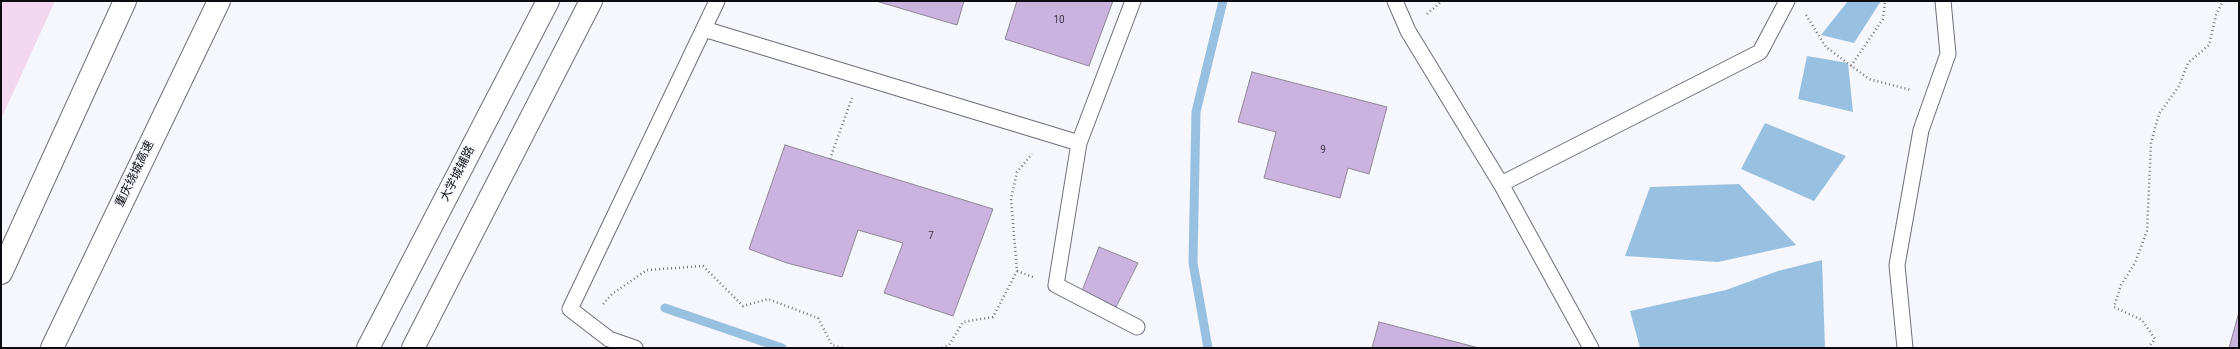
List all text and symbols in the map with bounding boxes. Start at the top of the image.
house number: 10 [1053,14,1065,26]
street label: 重庆绕城高速 [113,138,157,210]
street label: 大学城辅路 [438,144,478,204]
house number: 9 [1320,144,1326,156]
house number: 7 [928,230,934,242]

